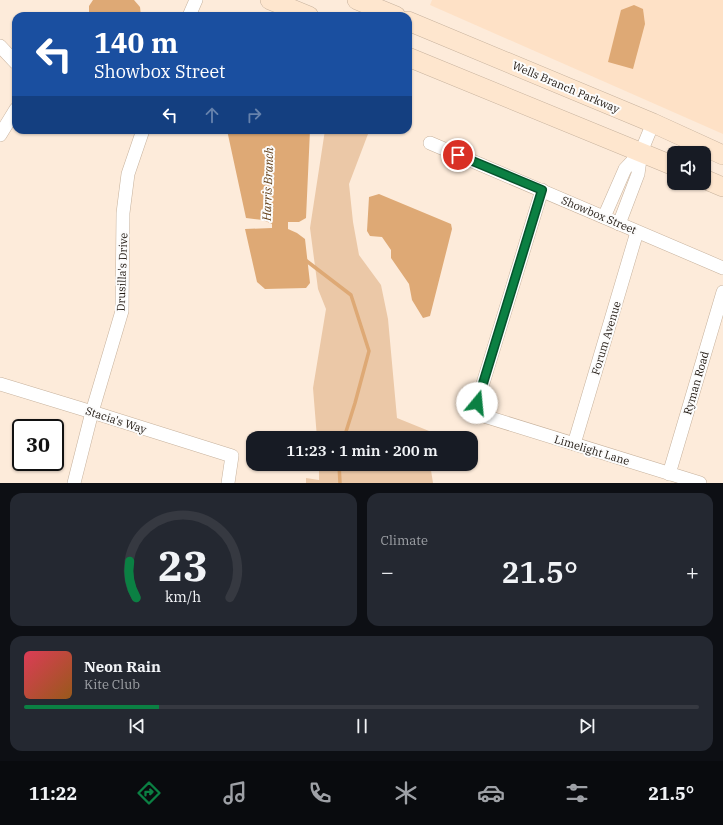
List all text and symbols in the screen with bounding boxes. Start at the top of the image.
text: 140 m [94,24,178,61]
icon: left [28,28,80,80]
street label: Wells Branch Parkway [510,58,622,116]
text: Showbox Street [94,60,225,83]
icon: left [159,104,181,126]
icon: ahead [201,104,223,126]
icon: right [243,104,265,126]
pin [441,138,475,172]
icon: arrive [447,144,469,166]
water label: Harris Branch [259,146,276,222]
map controls [667,146,711,190]
button: sound [667,146,711,190]
street label: Showbox Street [559,193,639,237]
street label: Drusilla's Drive [114,232,130,312]
street label: Forum Avenue [588,299,624,377]
street label: Ryman Road [680,349,712,416]
position arrow [456,382,498,424]
street label: Stacia's Way [84,404,148,436]
speed limit sign: 30 [12,419,64,471]
street label: Limelight Lane [553,432,631,468]
text: 11:23 · 1 min · 200 m [286,441,438,460]
text: Climate [381,532,428,549]
text: 23 [158,537,208,591]
text: 21.5° [502,552,578,591]
text: − [381,557,394,586]
text: + [686,557,699,586]
text: km/h [165,586,201,605]
text: Neon Rain [84,657,161,676]
text: Kite Club [84,676,140,693]
icon: previous [126,715,148,737]
icon: pause [351,715,373,737]
icon: next [576,715,598,737]
icon: directions [135,779,163,807]
icon: music [221,779,249,807]
icon: phone [306,779,334,807]
icon: climate [392,779,420,807]
icon: car [477,779,505,807]
icon: filters [563,779,591,807]
text: 11:22 [29,782,77,805]
text: 21.5° [648,782,694,805]

